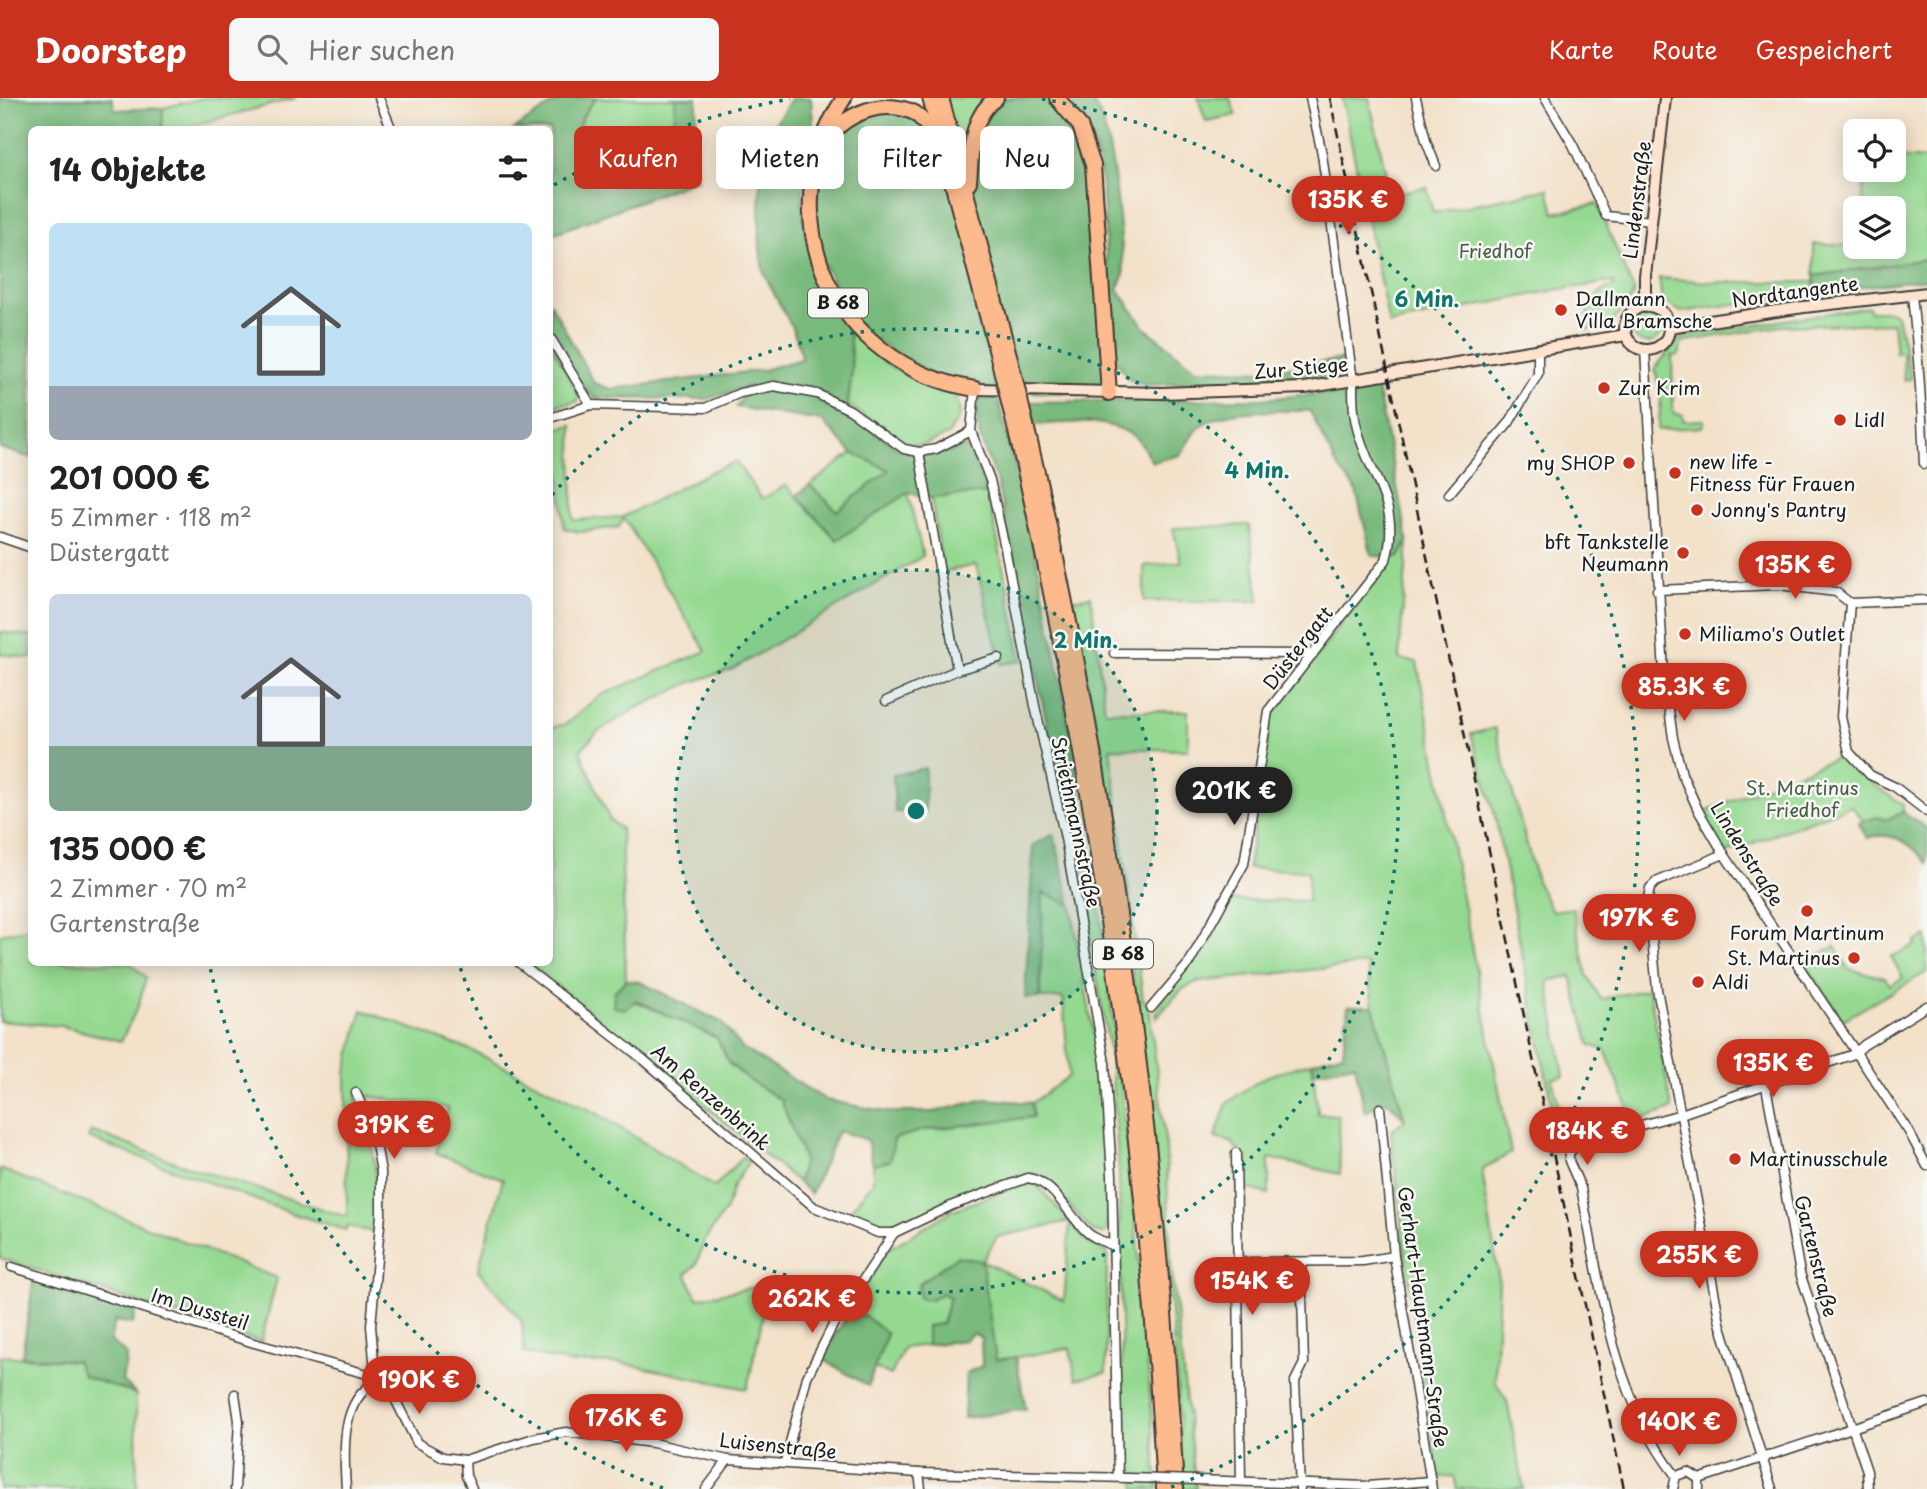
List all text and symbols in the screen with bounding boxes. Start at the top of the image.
search box [229,18,719,81]
text: Doorstep [35,24,187,74]
icon: search [253,30,291,68]
text: Hier suchen [309,30,455,69]
text: Karte [1549,31,1614,67]
text: Route [1652,31,1718,67]
text: Gespeichert [1756,31,1892,67]
map controls [1843,119,1906,259]
button: locate [1843,119,1906,182]
chip: Kaufen [574,126,702,189]
chip: Mieten [716,126,844,189]
chip: Filter [858,126,966,189]
chip: Neu [980,126,1074,189]
street label: Lindenstraße [1615,139,1657,261]
text: 14 Objekte [49,146,206,191]
icon: filters [494,149,532,187]
pin: 135K € [1291,176,1405,236]
text: 135K € [1308,181,1388,216]
button: layers [1843,196,1906,259]
park label: Friedhof [1458,236,1533,264]
icon: home [228,268,354,394]
street label: Nordtangente [1730,268,1860,314]
text: 6 Min. [1395,282,1459,314]
place label: Dallmann Villa Bramsche [1575,284,1713,334]
road number: B 68 [808,288,868,318]
marker: Dallmann Villa Bramsche [1553,302,1569,318]
street label: Zur Stiege [1253,349,1349,385]
place label: Zur Krim [1618,373,1700,401]
marker: Zur Krim [1596,380,1612,396]
place label: Lidl [1854,405,1885,433]
marker: Lidl [1832,412,1848,428]
place label: new life - Fitness für Frauen [1689,447,1855,497]
place label: my SHOP [1527,448,1615,476]
text: 4 Min. [1225,453,1289,485]
text: 201 000 € [49,454,210,499]
marker: my SHOP [1621,455,1637,471]
marker: new life - Fitness für Frauen [1667,465,1683,481]
place label: Jonny's Pantry [1711,495,1847,523]
text: 5 Zimmer · 118 m² [49,499,252,534]
marker: Jonny's Pantry [1689,502,1705,518]
place label: bft Tankstelle Neumann [1545,527,1669,577]
text: Düstergatt [49,534,169,569]
pin: 135K € [1738,542,1852,601]
marker: bft Tankstelle Neumann [1675,545,1691,561]
text: 135K € [1755,546,1835,581]
street label: Düstergatt [1256,599,1339,695]
place label: Miliamo's Outlet [1699,619,1845,647]
text: 2 Min. [1054,623,1118,655]
marker: Miliamo's Outlet [1677,626,1693,642]
icon: home [228,639,354,765]
pin: 85.3K € [1619,664,1749,723]
text: 85.3K € [1638,668,1730,703]
street label: Striethmannstraße [1045,734,1109,910]
pin: 201K € [1177,768,1291,827]
text: 201K € [1191,772,1277,807]
park label: St. Martinus Friedhof [1746,773,1858,823]
street label: Lindenstraße [1704,796,1791,911]
centre of rings [904,799,928,823]
text: 135 000 € [49,825,207,870]
text: 2 Zimmer · 70 m² [49,870,247,905]
pin: 197K € [1582,894,1696,954]
text: 197K € [1599,899,1679,934]
marker: Forum Martinum [1799,903,1815,919]
text: Gartenstraße [49,905,200,940]
place label: Forum Martinum [1729,918,1885,946]
road number: B 68 [1093,940,1153,968]
place label: St. Martinus [1727,943,1840,971]
marker: St. Martinus [1846,950,1862,966]
place label: Aldi [1712,967,1749,995]
marker: Aldi [1690,974,1706,990]
street label: Am Renzenbrink [646,1036,778,1156]
pin: 135K € [1716,1040,1830,1099]
text: 135K € [1733,1044,1813,1079]
pin: 319K € [337,1102,451,1161]
text: 319K € [354,1106,434,1141]
pin: 184K € [1530,1108,1644,1167]
text: 184K € [1545,1112,1629,1147]
place label: Martinusschule [1749,1144,1888,1172]
marker: Martinusschule [1727,1151,1743,1167]
street label: Gerhart-Hauptmann-Straße [1392,1184,1456,1449]
street label: Gartenstraße [1788,1192,1846,1320]
pin: 255K € [1642,1232,1756,1291]
text: 255K € [1656,1236,1742,1271]
pin: 154K € [1195,1258,1309,1317]
text: 154K € [1210,1262,1294,1297]
pin: 262K € [755,1276,869,1335]
street label: Im Dussteil [148,1280,253,1336]
text: 262K € [768,1280,856,1315]
pin: 190K € [362,1356,476,1416]
text: 190K € [378,1361,460,1396]
pin: 176K € [569,1394,683,1454]
pin: 140K € [1622,1398,1736,1458]
text: 176K € [585,1399,667,1434]
text: 140K € [1637,1403,1721,1438]
street label: Luisenstraße [718,1425,838,1465]

